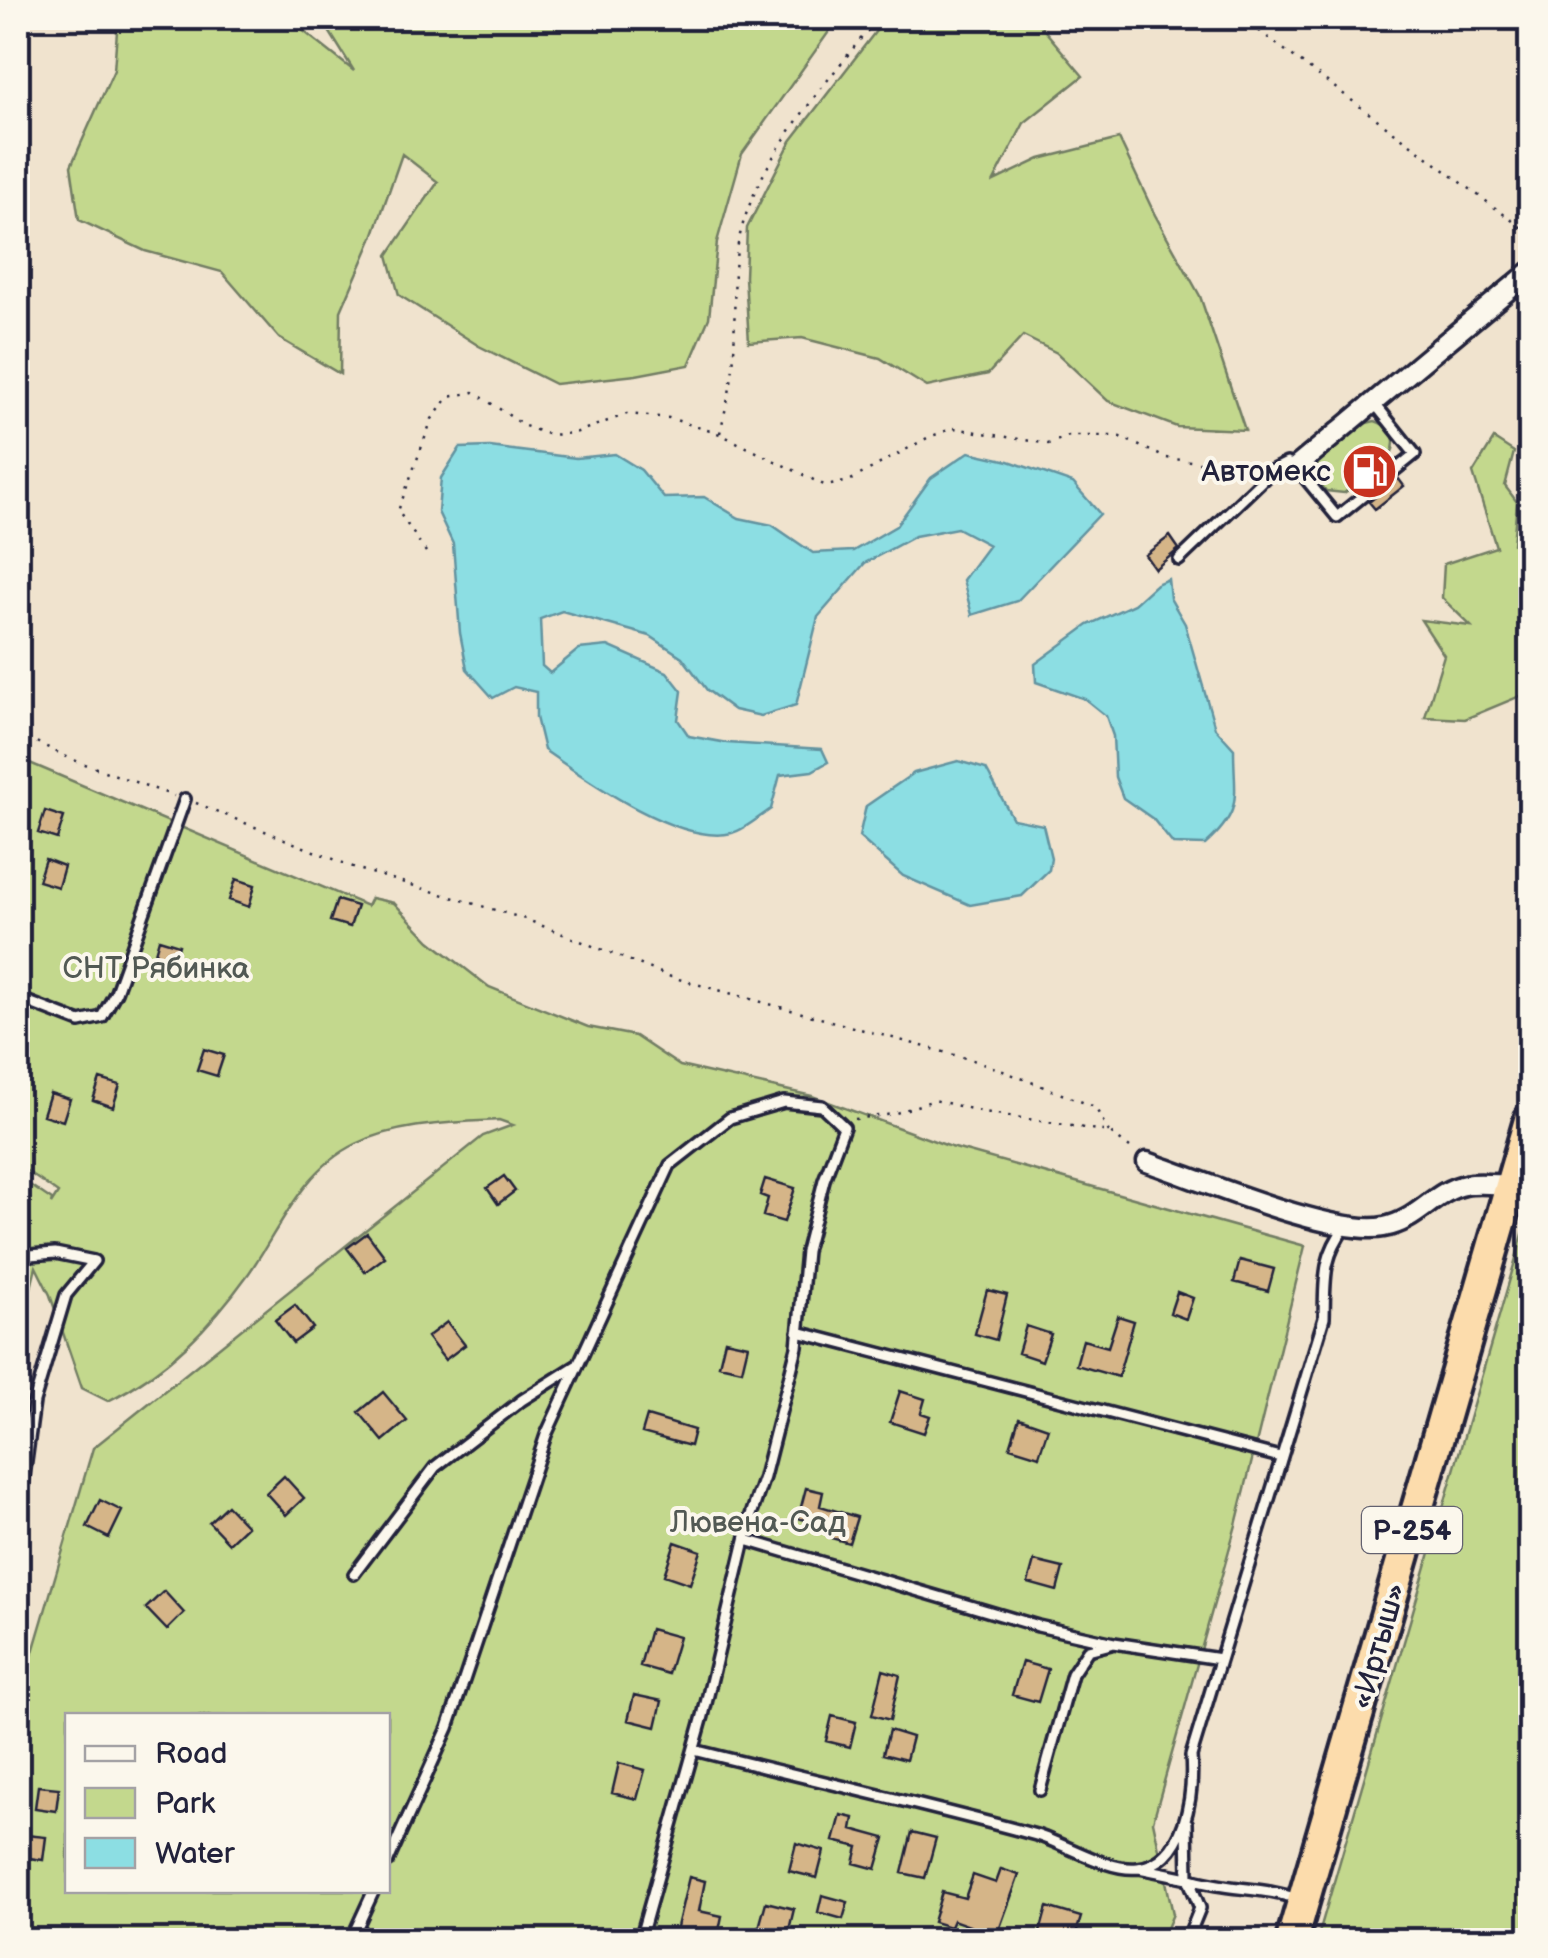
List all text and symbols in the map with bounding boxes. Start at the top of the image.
fuel station icon: Автомекс [1340,441,1400,501]
place label: Автомекс [1200,454,1331,490]
park label: СНТ Рябинка [62,951,250,987]
park label: Лювена-Сад [669,1505,846,1541]
road number: Р-254 [1362,1507,1462,1553]
street label: «Иртыш» [1344,1579,1414,1714]
legend [65,1713,390,1893]
text: Road [155,1736,228,1772]
text: Park [155,1786,215,1822]
text: Water [155,1836,236,1872]

